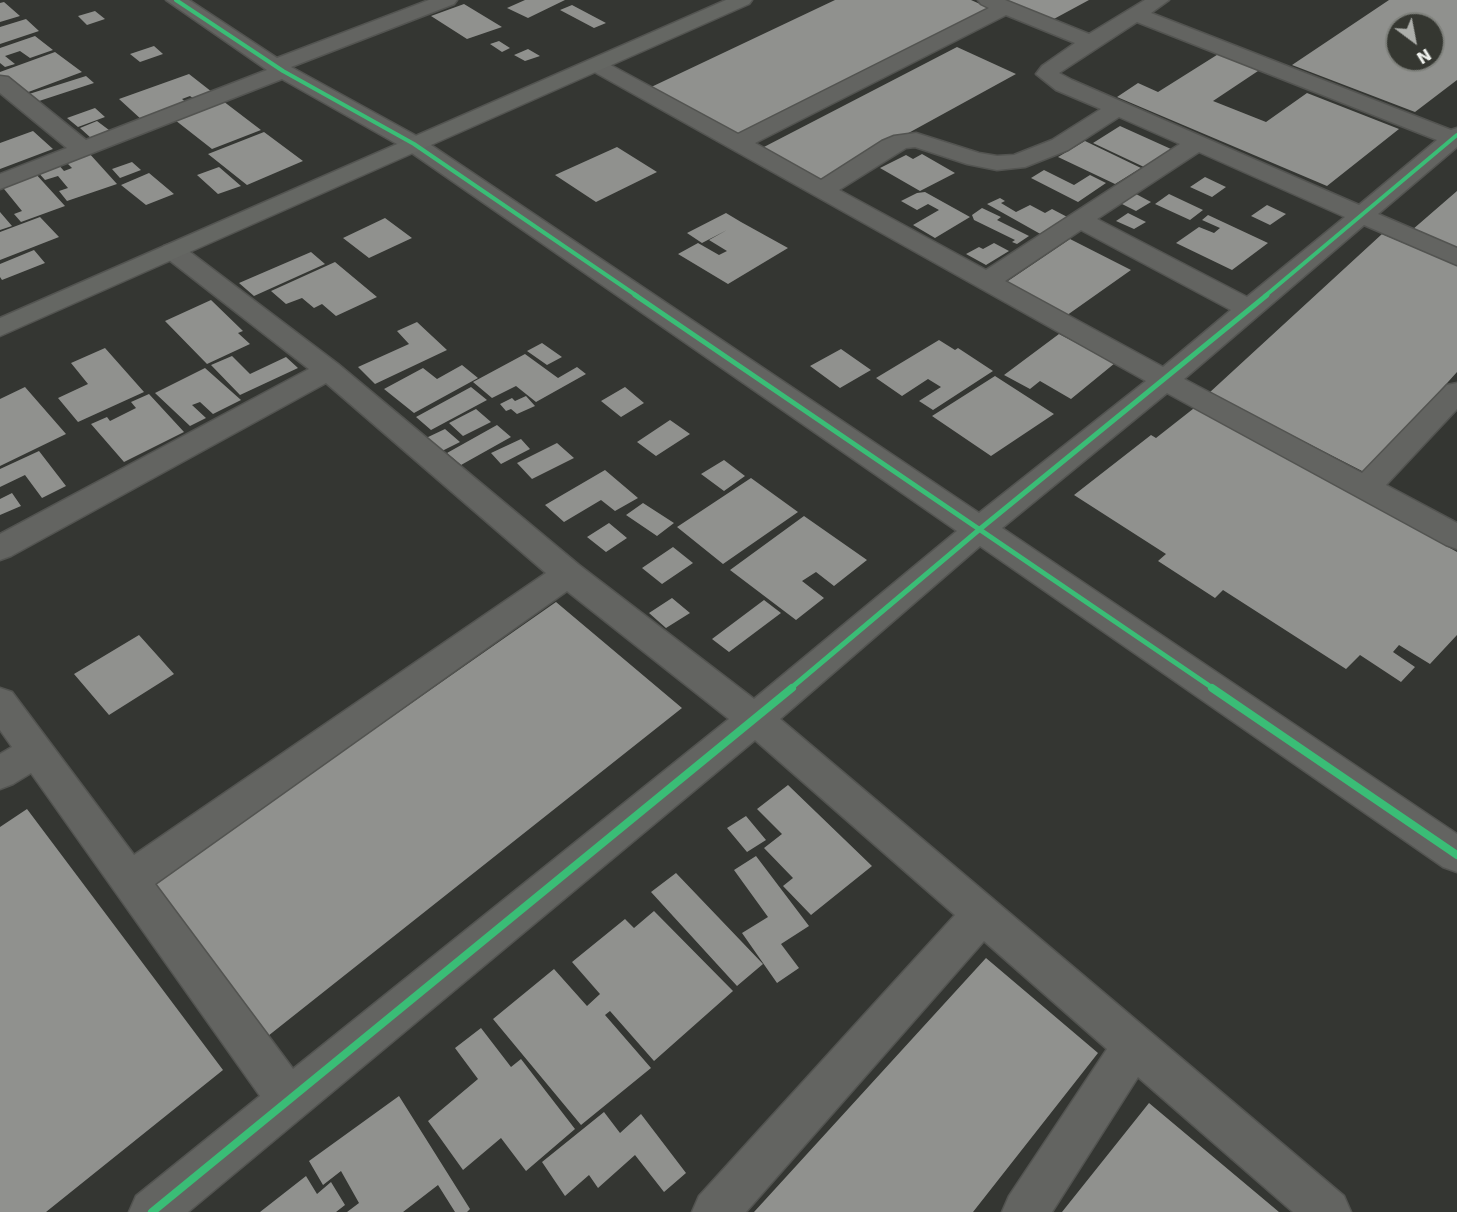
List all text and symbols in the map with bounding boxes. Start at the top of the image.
north arrow [1385,12,1445,72]
text: N [1413,44,1434,68]

